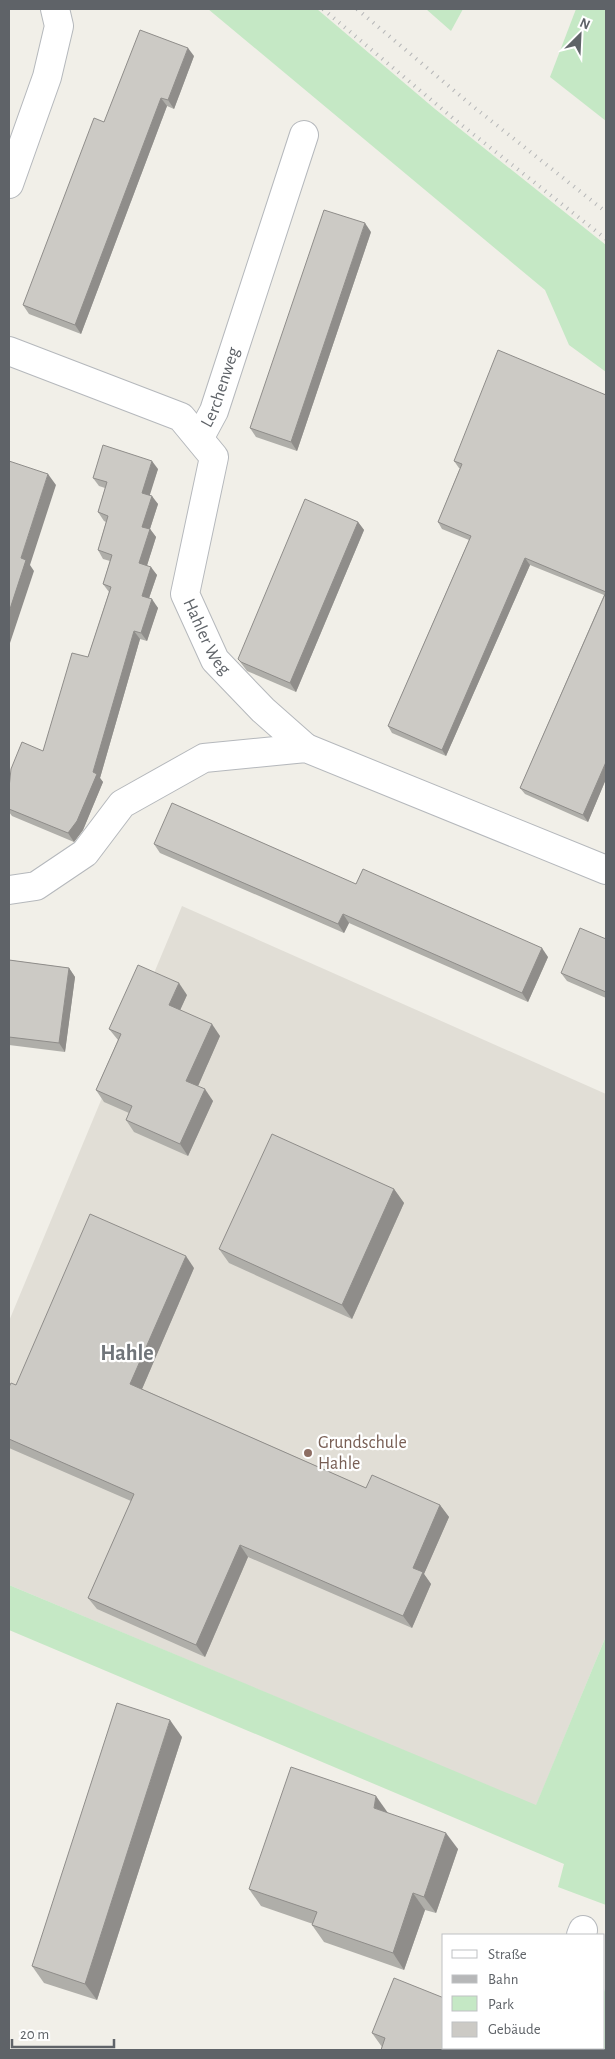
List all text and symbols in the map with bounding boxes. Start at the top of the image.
north arrow [555,10,605,60]
text: N [578,16,592,32]
street label: Lerchenweg [198,345,243,431]
street label: Hahler Weg [179,596,233,679]
district label: Hahle [100,1342,154,1364]
place label: Grundschule Hahle [318,1434,407,1473]
marker: Grundschule Hahle [302,1447,314,1459]
legend [442,1934,605,2049]
text: Straße [488,1947,527,1962]
text: Bahn [488,1972,518,1987]
text: Park [488,1997,514,2012]
scale bar [12,2016,115,2048]
text: Gebäude [488,2022,541,2037]
text: 20 m [20,2027,49,2042]

